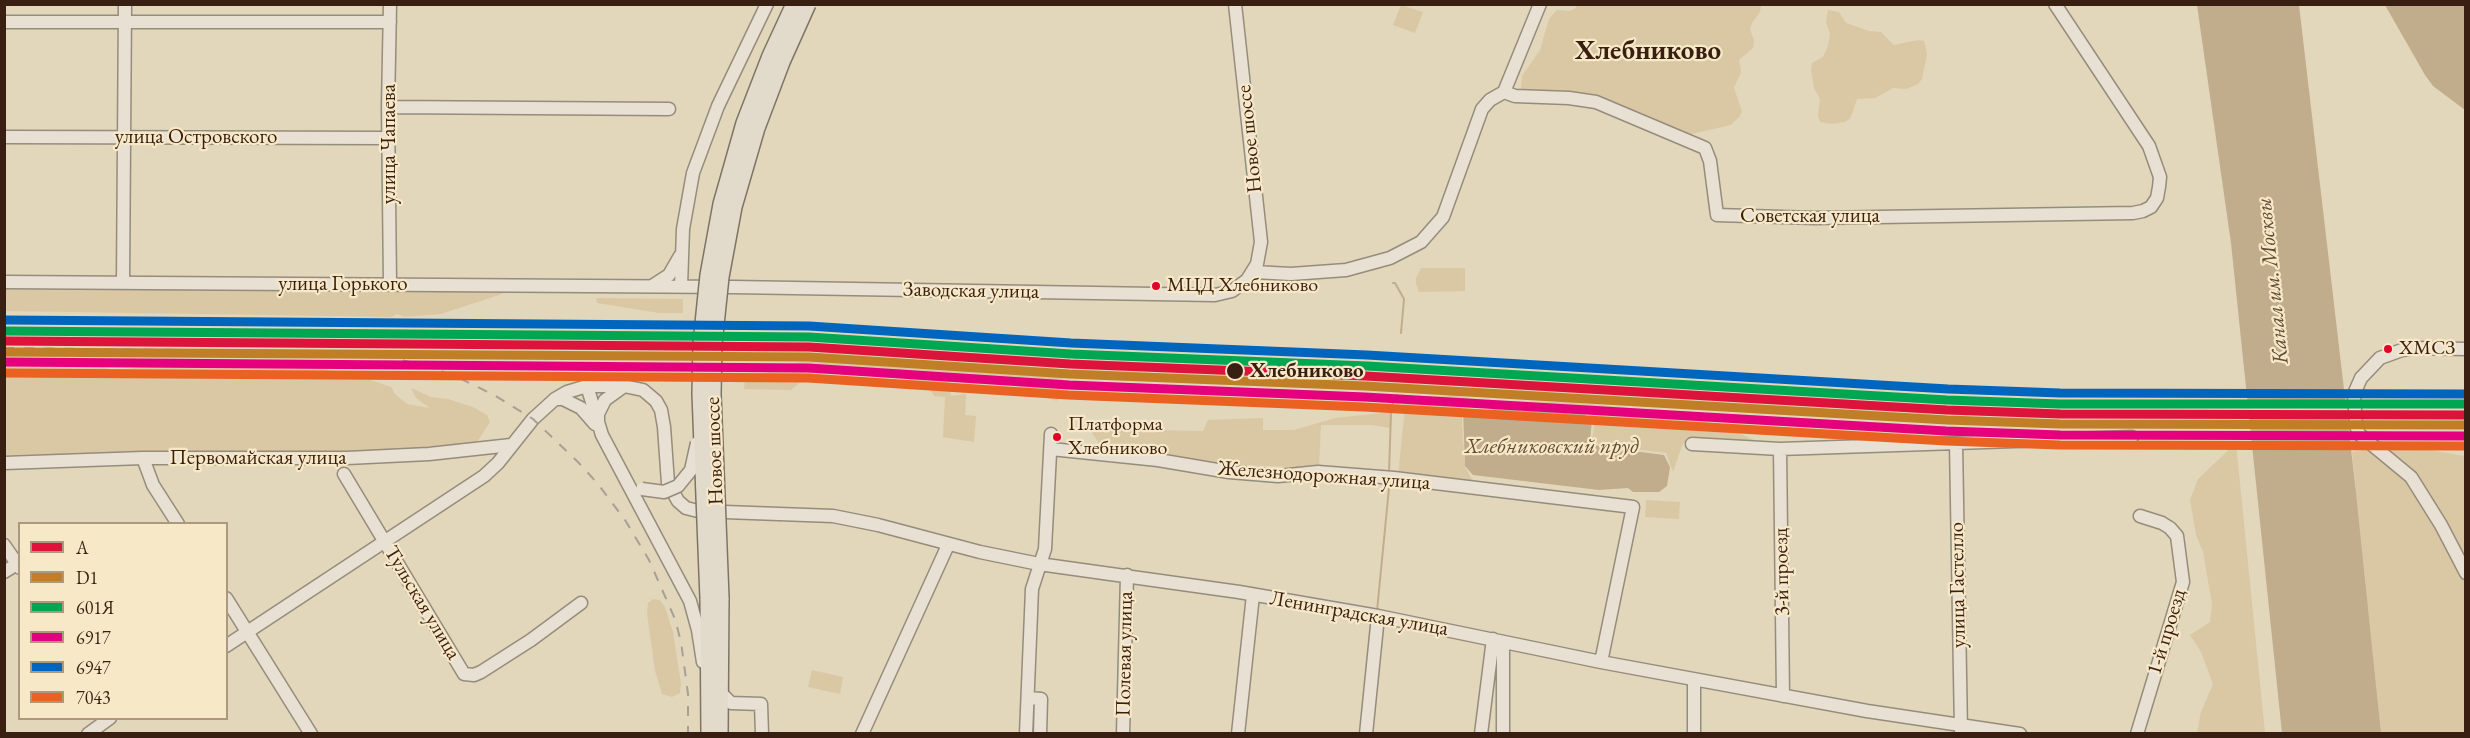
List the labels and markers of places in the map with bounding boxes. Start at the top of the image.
place label: МЦД Хлебниково [1167,274,1318,298]
marker: МЦД Хлебниково [1150,280,1162,292]
place label: ХМСЗ [2399,337,2456,361]
marker: ХМСЗ [2382,343,2394,355]
place label: Хлебниково [1250,358,1364,384]
marker: Хлебниково [1225,361,1245,381]
place label: Платформа Хлебниково [1068,413,1167,460]
marker: Платформа Хлебниково [1051,431,1063,443]

